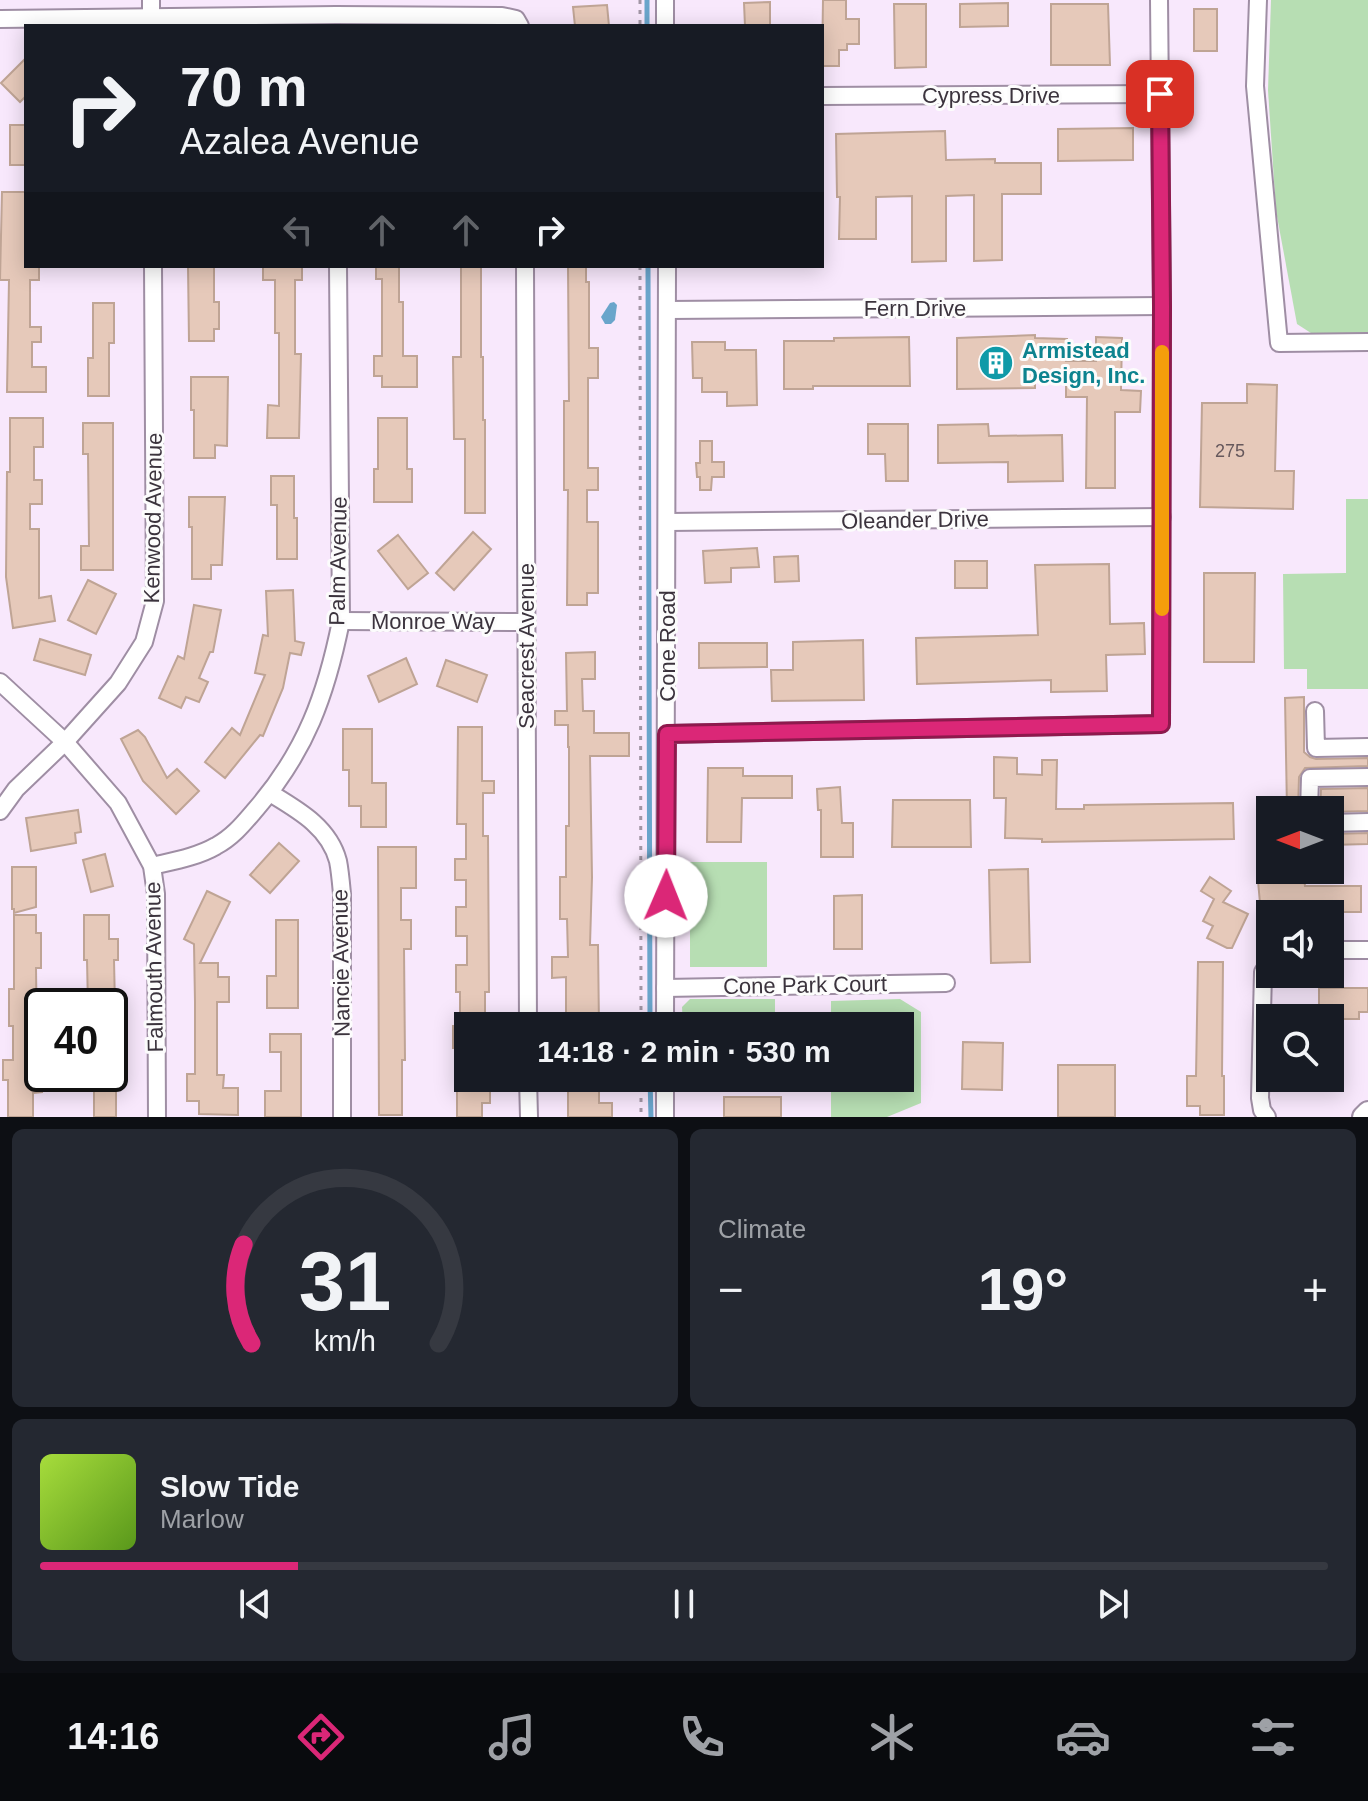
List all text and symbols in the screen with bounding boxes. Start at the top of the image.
text: 70 m [180,55,308,118]
icon: right [48,56,152,160]
pin [1126,60,1194,128]
icon: arrive [1138,72,1182,116]
street label: Cypress Drive [922,83,1060,108]
text: Azalea Avenue [180,121,420,162]
icon: left [276,208,320,252]
icon: ahead [360,208,404,252]
icon: ahead [444,208,488,252]
icon: right [528,208,572,252]
street label: Fern Drive [864,296,966,321]
place label: Armistead Design, Inc. [1022,338,1145,388]
building icon: Armistead Design, Inc. [977,344,1015,382]
street label: Kenwood Avenue [139,432,167,604]
house number: 275 [1215,441,1245,461]
street label: Palm Avenue [324,496,352,626]
street label: Oleander Drive [841,506,989,534]
street label: Seacrest Avenue [514,563,539,729]
street label: Cone Road [655,590,680,702]
street label: Monroe Way [371,609,495,634]
north arrow [1256,796,1344,884]
map controls [1256,796,1344,1092]
position arrow [624,854,708,938]
street label: Falmouth Avenue [140,881,168,1053]
street label: Nancie Avenue [327,889,355,1037]
button: sound [1256,900,1344,988]
street label: Cone Park Court [723,971,887,999]
speed limit sign: 40 [24,988,128,1092]
button: search [1256,1004,1344,1092]
text: 14:18 · 2 min · 530 m [537,1035,831,1068]
text: Climate [718,1214,806,1244]
text: 31 [299,1235,391,1328]
text: 19° [978,1256,1068,1323]
text: − [718,1265,744,1314]
text: + [1302,1265,1328,1314]
text: km/h [314,1325,376,1357]
text: Slow Tide [160,1470,299,1503]
text: Marlow [160,1504,244,1534]
icon: previous [233,1582,277,1626]
icon: pause [662,1582,706,1626]
icon: next [1091,1582,1135,1626]
icon: directions [293,1709,349,1765]
icon: music [484,1709,540,1765]
icon: phone [674,1709,730,1765]
icon: climate [864,1709,920,1765]
icon: car [1055,1709,1111,1765]
icon: filters [1245,1709,1301,1765]
text: 14:16 [67,1716,159,1757]

